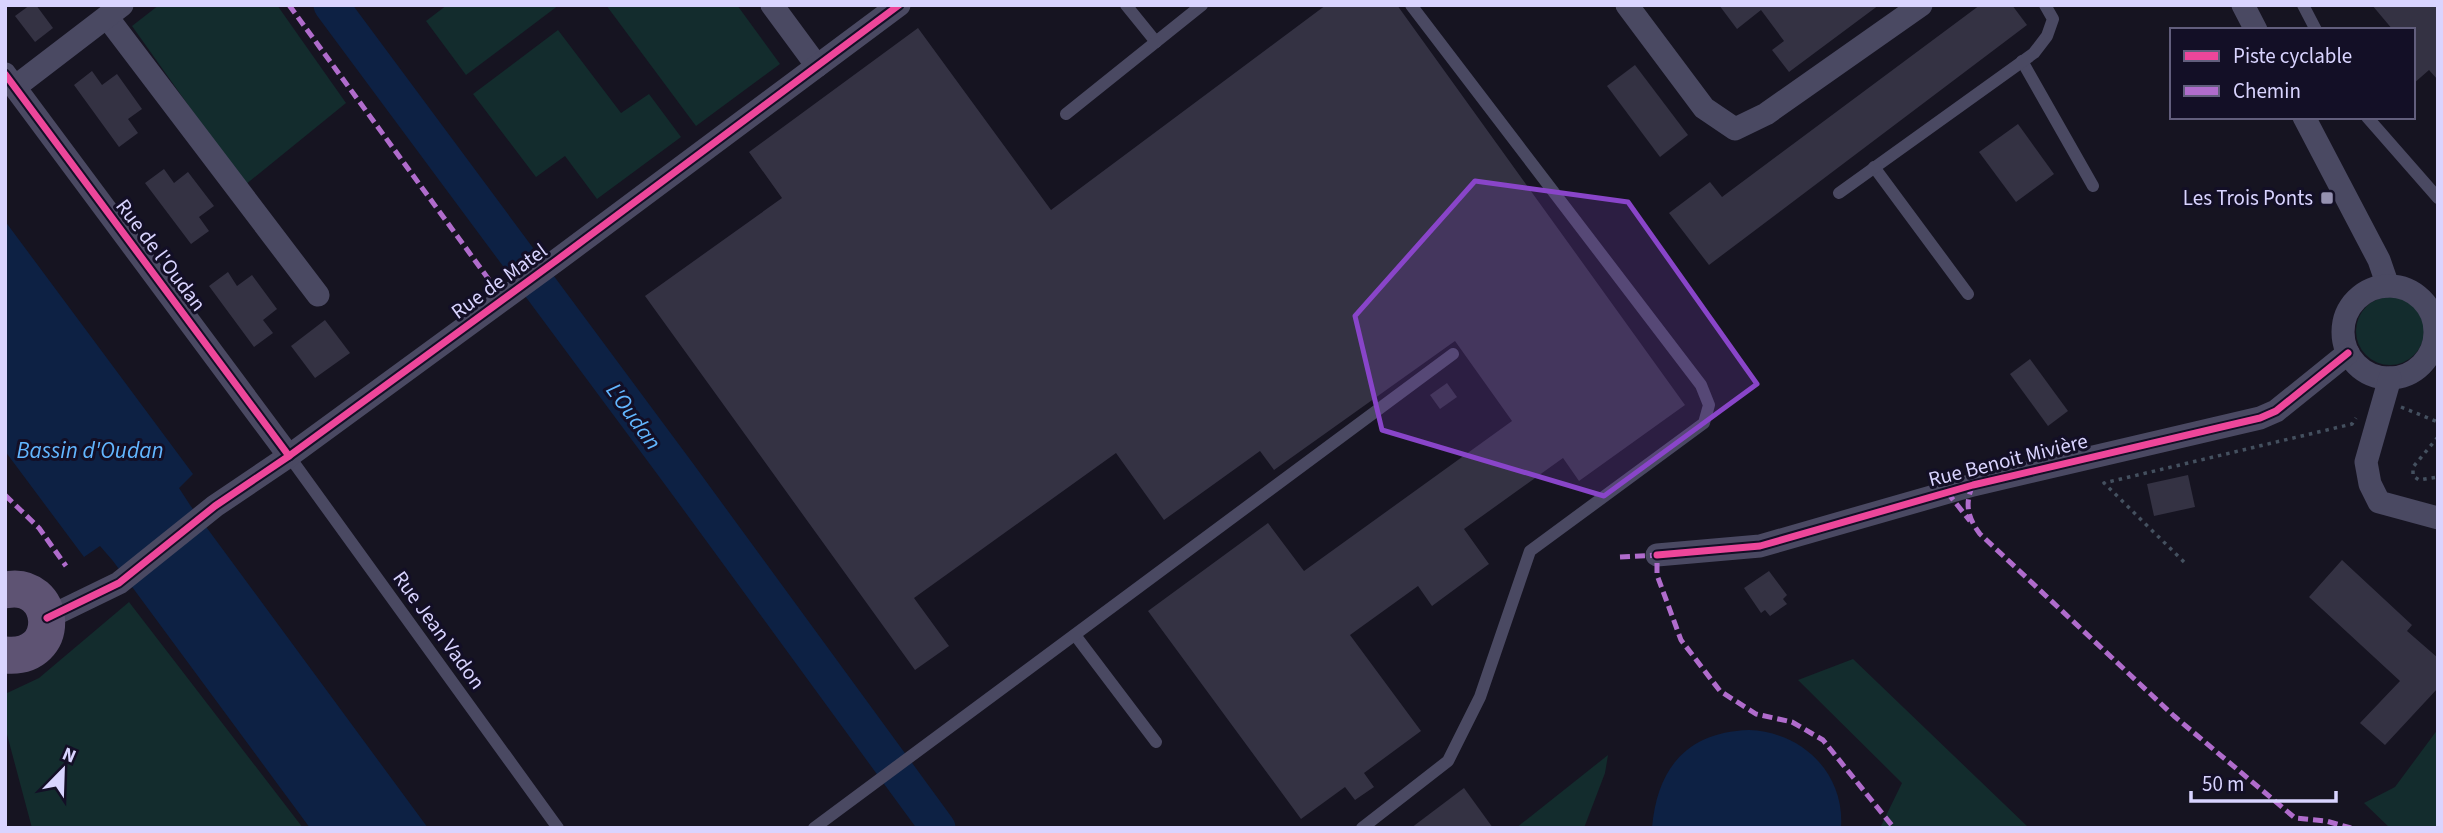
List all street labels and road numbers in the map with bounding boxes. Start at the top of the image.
street label: Rue de l'Oudan [109,192,213,318]
street label: Rue de Matel [445,236,553,326]
street label: Rue Benoit Mivière [1925,426,2091,494]
street label: Rue Jean Vadon [386,565,492,695]

